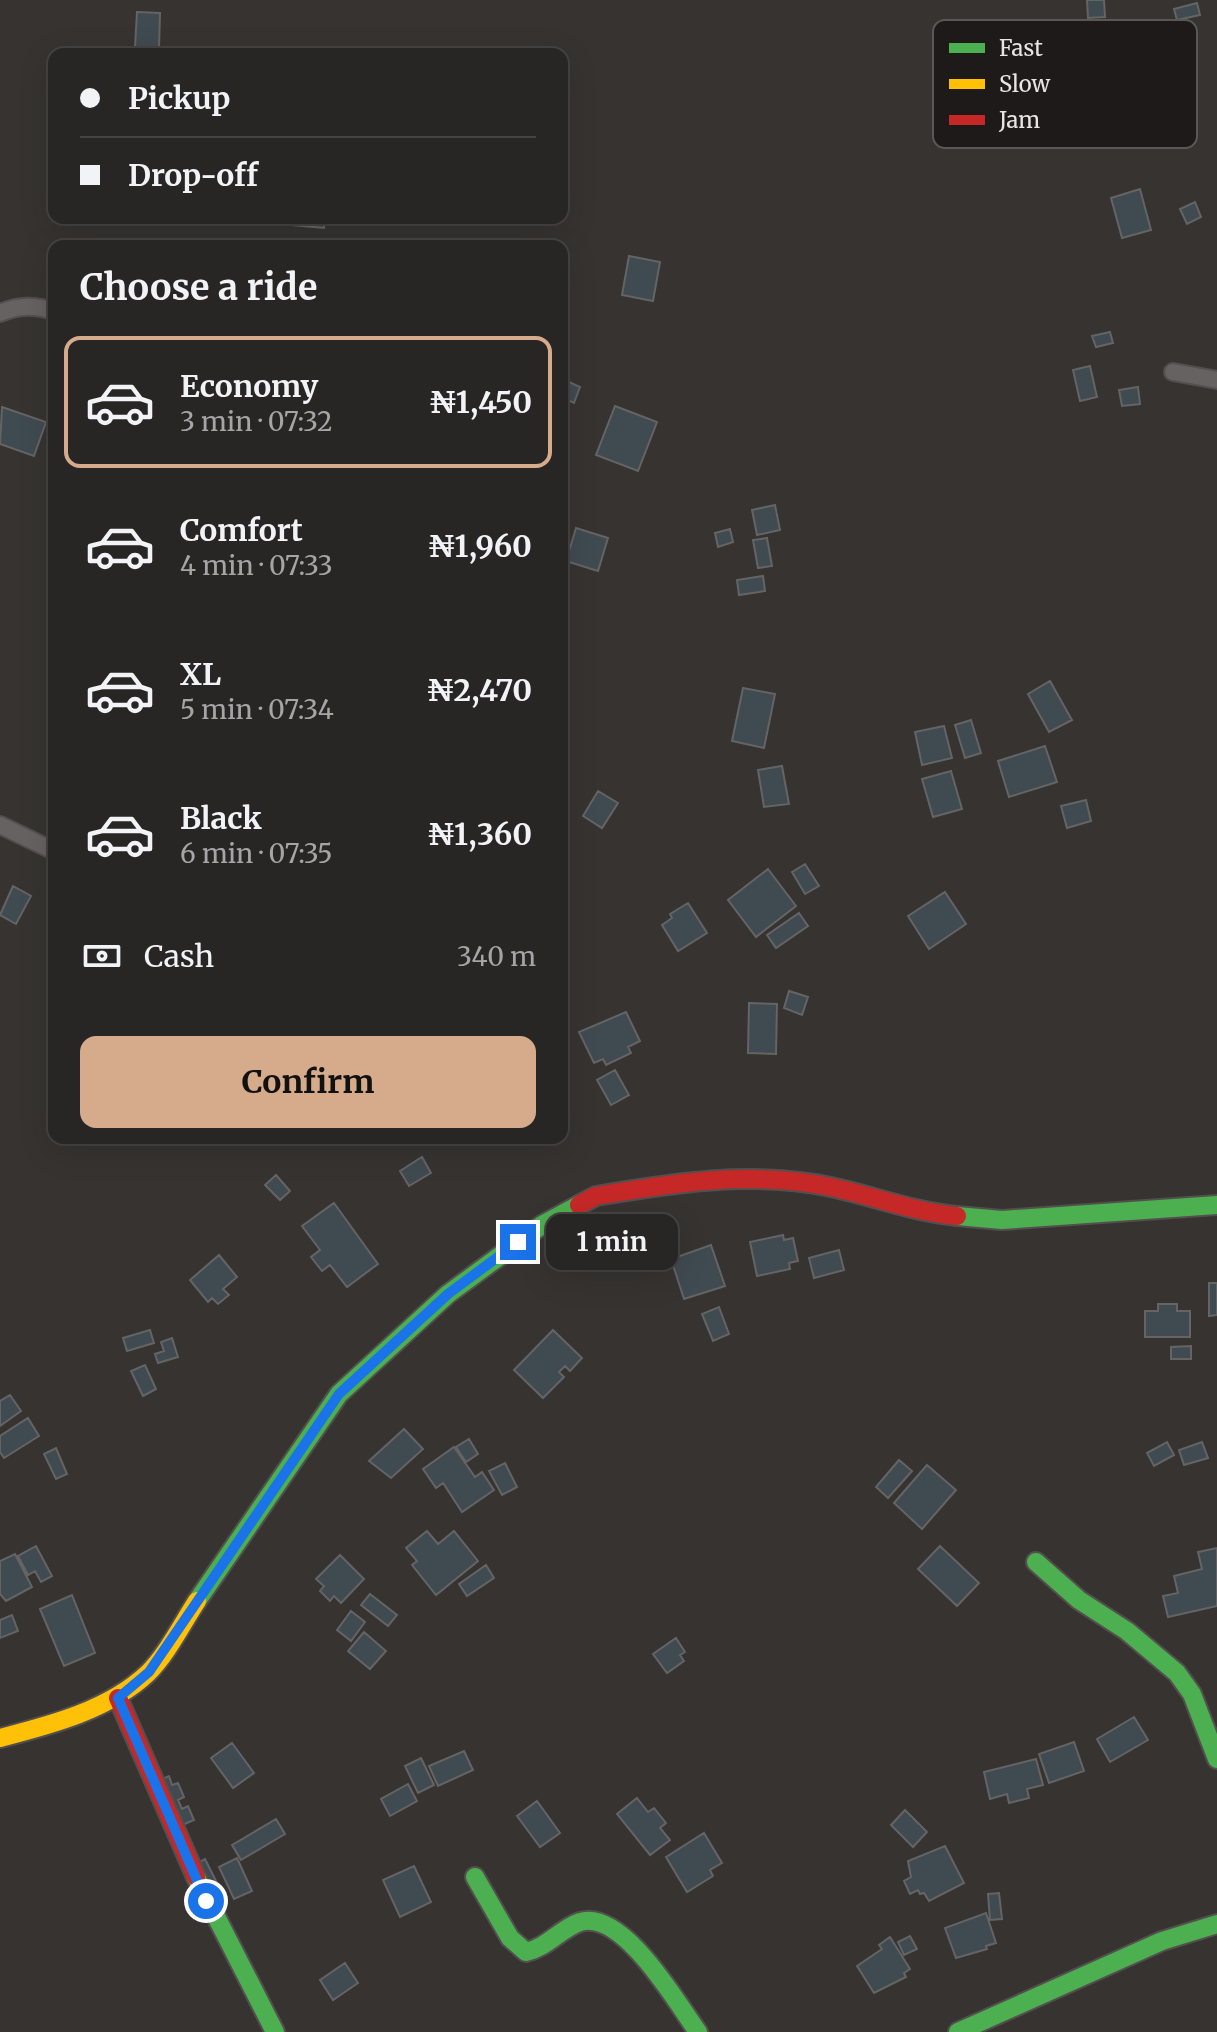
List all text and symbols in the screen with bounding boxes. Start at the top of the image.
legend [933,20,1197,148]
text: Fast [999,34,1043,62]
text: Slow [999,70,1050,98]
text: Pickup [128,79,230,117]
text: Jam [998,106,1040,134]
text: Drop-off [128,156,258,194]
text: Choose a ride [80,265,317,310]
icon: car [84,366,156,438]
text: Economy [180,367,318,405]
text: ₦1,450 [429,383,532,421]
text: 3 min · 07:32 [180,405,333,438]
icon: car [84,510,156,582]
text: Comfort [180,511,303,549]
text: ₦1,960 [427,527,532,565]
text: 4 min · 07:33 [180,549,333,582]
icon: car [84,654,156,726]
text: XL [180,655,221,693]
text: ₦2,470 [426,671,532,709]
text: 5 min · 07:34 [180,693,334,726]
icon: car [84,798,156,870]
text: Black [180,799,262,837]
text: ₦1,360 [427,815,532,853]
text: 6 min · 07:35 [180,837,332,870]
icon: cash [80,934,124,978]
text: Cash [144,937,214,975]
text: 340 m [457,940,536,973]
button: Confirm [80,1036,536,1128]
callout: 1 min [546,1214,678,1270]
route end [500,1224,536,1260]
text: 1 min [577,1225,647,1258]
route start [188,1883,224,1919]

